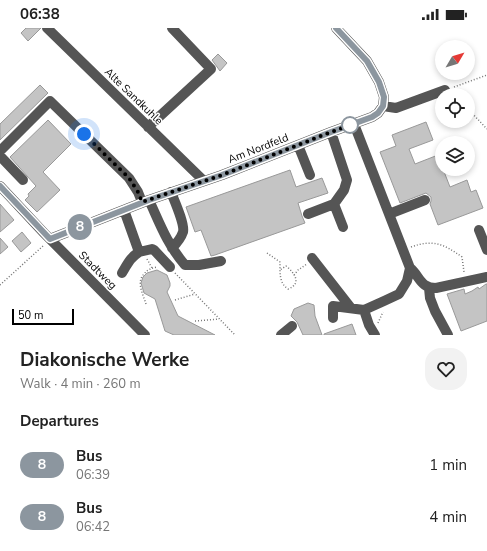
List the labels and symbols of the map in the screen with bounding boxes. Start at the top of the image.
north arrow [435,40,475,80]
street label: Alte Sandkuhle [101,65,166,128]
unlabelled marker [341,116,359,134]
your location [74,124,94,144]
street label: Am Nordfeld [226,130,291,167]
line badge: 8 [67,214,93,240]
street label: Stadtweg [75,248,120,293]
scale bar [12,307,74,326]

